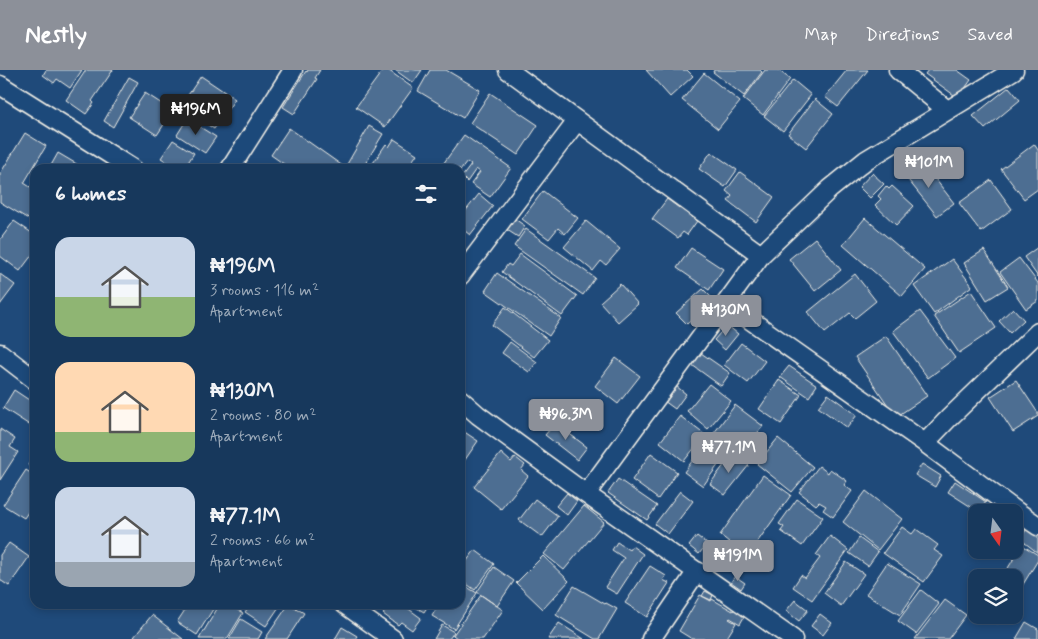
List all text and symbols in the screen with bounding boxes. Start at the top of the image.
text: Nestly [25,20,87,51]
text: Map [805,23,838,47]
text: Directions [866,23,940,47]
text: Saved [968,23,1013,47]
pin: ₦196M [161,93,231,136]
text: ₦196M [171,99,221,120]
pin: ₦101M [894,146,964,189]
text: ₦101M [905,152,953,173]
text: 6 homes [55,180,126,208]
icon: filters [412,180,440,208]
text: ₦196M [210,252,275,280]
icon: home [95,257,155,317]
text: 3 rooms · 116 m² [210,280,319,301]
pin: ₦130M [691,294,761,337]
text: ₦130M [701,300,751,321]
text: Apartment [210,301,283,322]
text: ₦130M [210,377,274,405]
icon: home [95,382,155,442]
pin: ₦96.3M [525,398,607,441]
text: ₦96.3M [540,404,592,425]
text: 2 rooms · 80 m² [210,405,316,426]
text: Apartment [210,426,283,447]
pin: ₦77.1M [688,432,770,474]
text: ₦77.1M [702,437,756,458]
text: ₦77.1M [210,502,281,530]
north arrow [968,504,1022,559]
map controls [968,504,1023,624]
icon: home [95,507,155,567]
text: 2 rooms · 66 m² [210,530,315,551]
pin: ₦191M [703,540,773,582]
text: ₦191M [714,545,762,566]
text: Apartment [210,551,283,572]
button: layers [968,569,1023,624]

